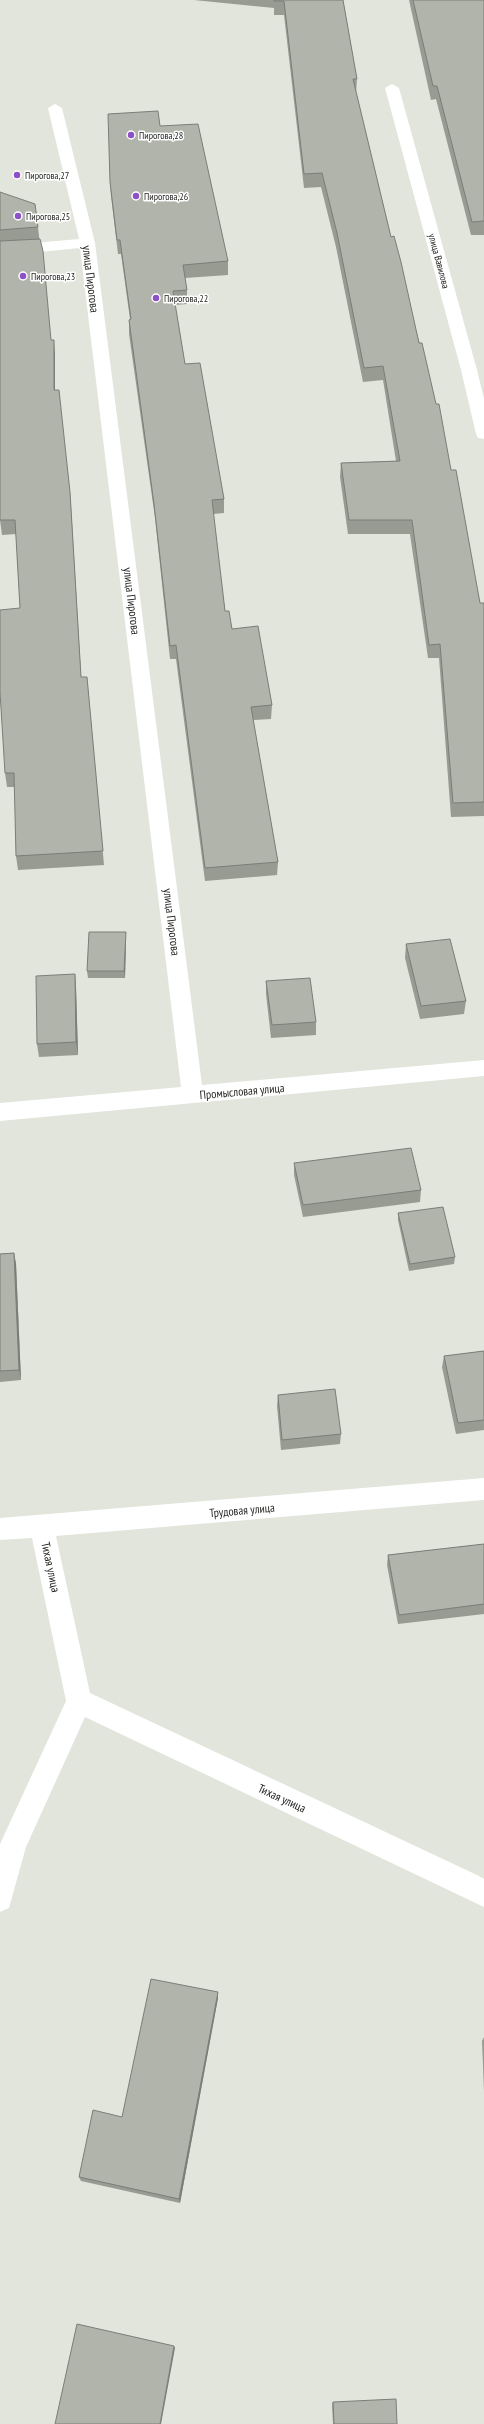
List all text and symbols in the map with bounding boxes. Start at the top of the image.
place label: Пирогова,28 [139,129,183,142]
marker: Пирогова,28 [126,130,136,140]
place label: Пирогова,27 [25,169,69,182]
marker: Пирогова,27 [12,170,22,180]
place label: Пирогова,26 [144,190,189,203]
marker: Пирогова,26 [131,191,141,201]
place label: Пирогова,25 [26,210,70,223]
marker: Пирогова,25 [13,211,23,221]
street label: улица Вавилова [425,232,453,290]
street label: улица Пирогова [79,245,103,314]
place label: Пирогова,23 [31,270,75,283]
marker: Пирогова,23 [18,271,28,281]
place label: Пирогова,22 [164,292,208,305]
marker: Пирогова,22 [151,293,161,303]
street label: улица Пирогова [120,567,144,636]
street label: улица Пирогова [160,888,184,957]
street label: Промысловая улица [199,1080,285,1102]
street label: Трудовая улица [209,1500,276,1520]
street label: Тихая улица [38,1540,64,1594]
street label: Тихая улица [256,1780,308,1816]

